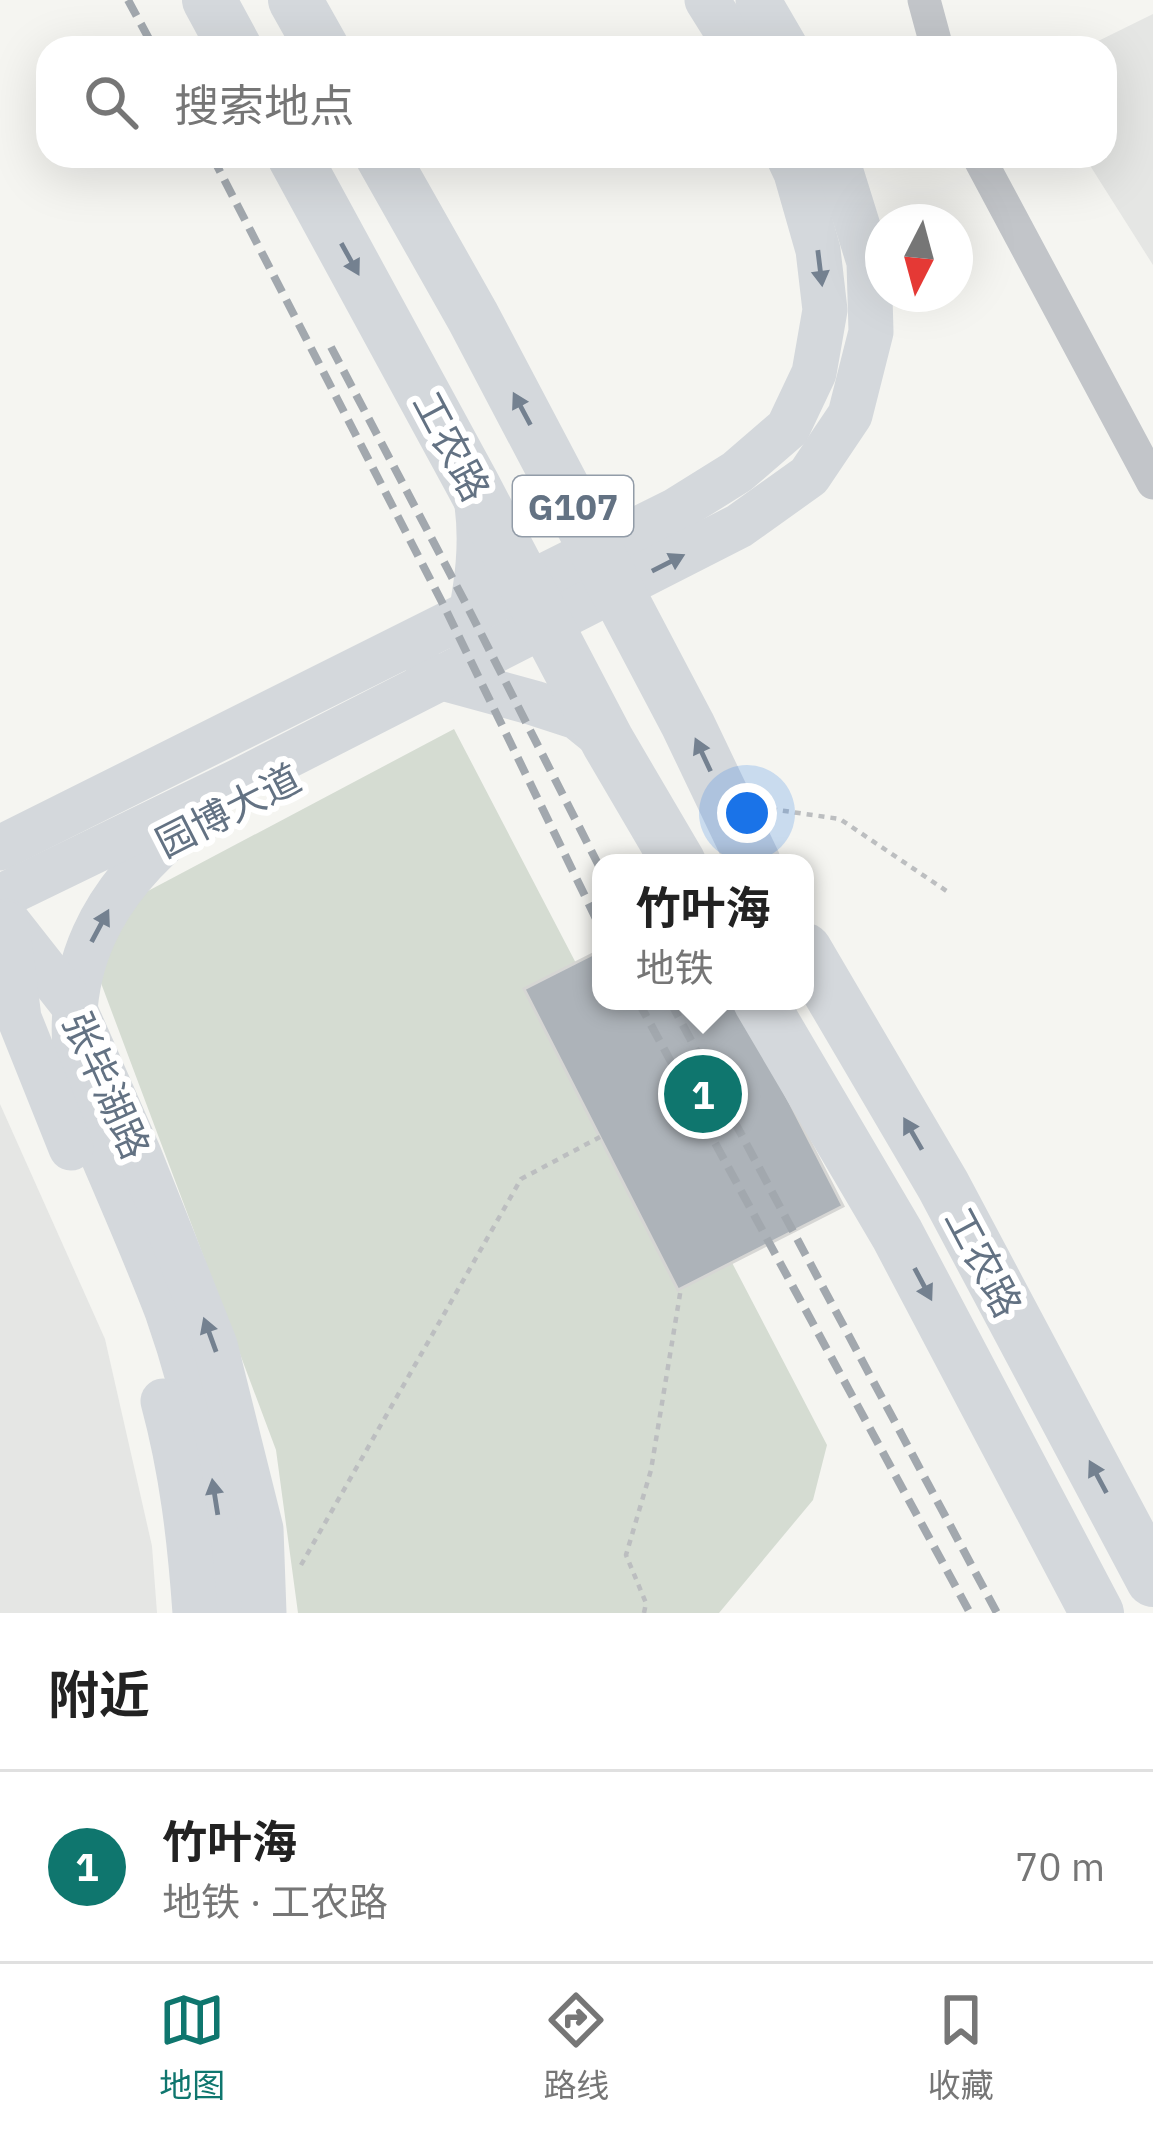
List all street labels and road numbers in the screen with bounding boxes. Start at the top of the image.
street label: 工农路 [402,382,502,510]
road number: G107 [513,476,633,536]
street label: 园博大道 [147,752,309,868]
street label: 张毕湖路 [52,1003,162,1167]
street label: 工农路 [934,1198,1034,1326]

